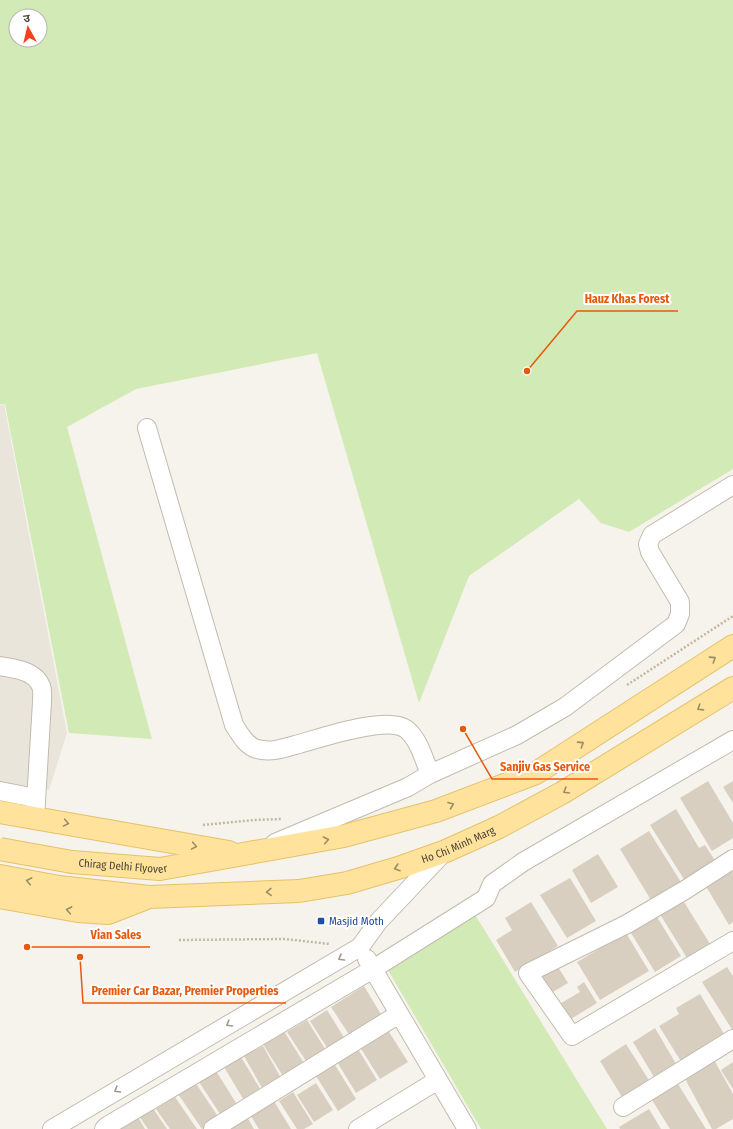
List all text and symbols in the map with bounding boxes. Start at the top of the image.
north arrow [8,8,48,48]
text: उ [23,12,31,25]
callout: Hauz Khas Forest [577,287,678,311]
text: Hauz Khas Forest [585,292,670,306]
one-way arrow [709,657,716,664]
one-way arrow [697,703,704,711]
one-way arrow [576,742,583,749]
callout: Sanjiv Gas Service [492,755,598,779]
text: Sanjiv Gas Service [500,760,590,774]
one-way arrow [563,787,570,794]
one-way arrow [447,801,454,809]
one-way arrow [63,818,69,827]
street label: Ho Chi Minh Marg [420,823,498,866]
one-way arrow [323,836,329,844]
one-way arrow [191,841,197,849]
street label: Chirag Delhi Flyover [78,856,168,876]
one-way arrow [393,863,400,872]
one-way arrow [26,878,33,886]
one-way arrow [266,888,272,896]
one-way arrow [66,906,72,914]
place label: Masjid Moth [329,915,384,928]
marker: Masjid Moth [316,916,326,926]
callout: Vian Sales [83,923,150,947]
text: Vian Sales [90,928,142,942]
one-way arrow [338,953,345,960]
callout: Premier Car Bazar, Premier Properties [83,979,286,1003]
text: Premier Car Bazar, Premier Properties [92,984,279,998]
one-way arrow [226,1019,233,1026]
one-way arrow [114,1086,121,1093]

